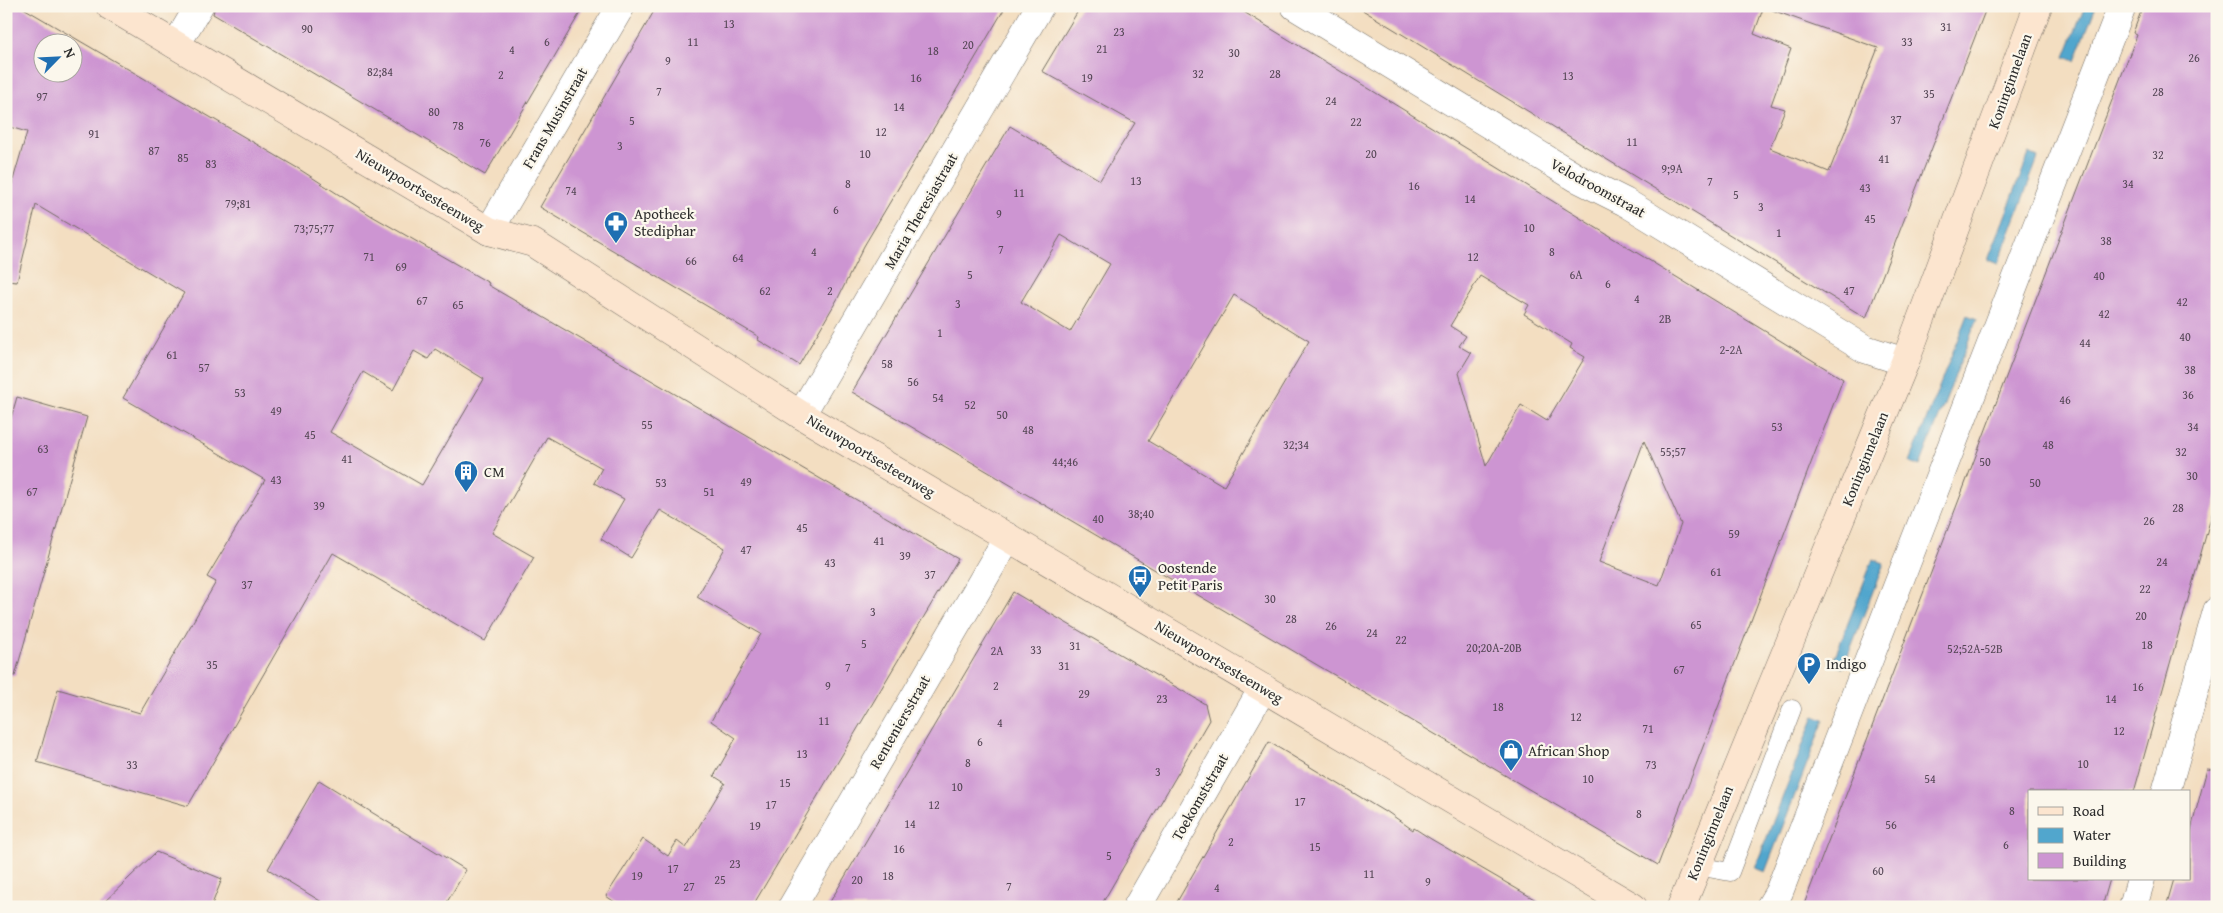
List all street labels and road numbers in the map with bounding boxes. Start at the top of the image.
street label: Koninginnelaan [1983,30,2037,131]
street label: Frans Musinstraat [517,63,592,172]
street label: Nieuwpoortsesteenweg [352,143,489,237]
street label: Maria Theresiastraat [879,148,963,273]
street label: Velodroomstraat [1547,153,1650,223]
street label: Koninginnelaan [1836,408,1893,509]
street label: Nieuwpoortsesteenweg [803,409,940,503]
street label: Nieuwpoortsesteenweg [1151,615,1288,709]
street label: Renteniersstraat [864,670,935,772]
street label: Toekomststraat [1166,749,1233,844]
street label: Koninginnelaan [1681,782,1738,883]

